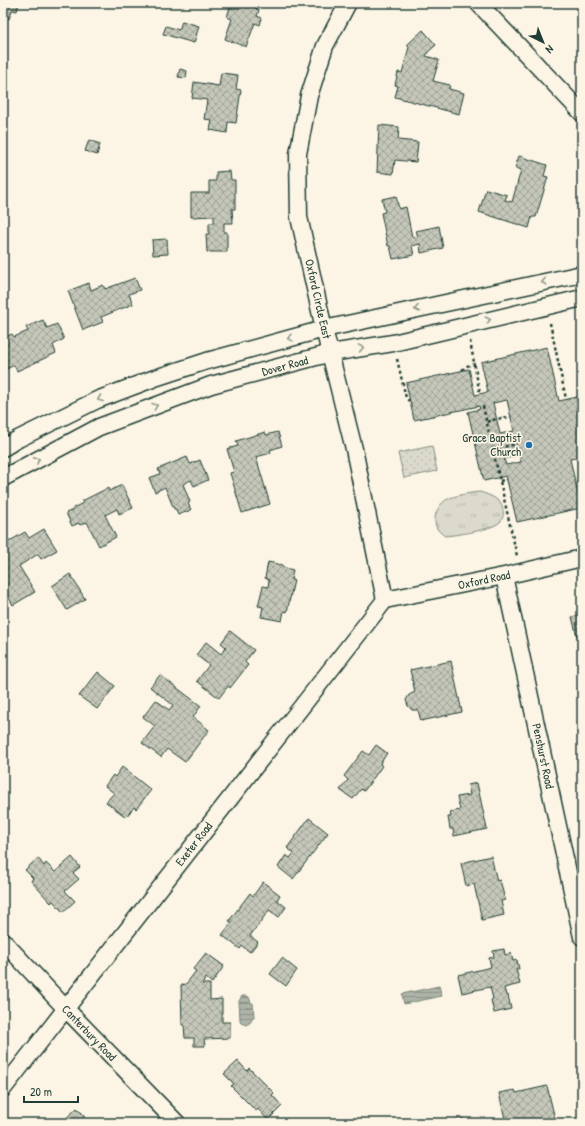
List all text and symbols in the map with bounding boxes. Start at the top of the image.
north arrow [523,22,563,62]
text: N [543,42,557,57]
street label: Oxford Circle East [301,257,336,341]
one-way arrow [541,277,547,285]
one-way arrow [414,304,420,312]
one-way arrow [485,317,491,325]
one-way arrow [287,333,294,342]
one-way arrow [358,345,364,353]
street label: Dover Road [260,351,310,380]
one-way arrow [96,395,103,403]
one-way arrow [152,403,159,411]
place label: Grace Baptist Church [462,429,522,460]
marker: Grace Baptist Church [524,440,534,450]
one-way arrow [33,457,40,464]
street label: Oxford Road [456,566,512,593]
street label: Penshurst Road [528,722,559,790]
street label: Exeter Road [171,818,216,869]
street label: Canterbury Road [58,1001,121,1065]
scale bar [24,1078,78,1104]
text: 20 m [30,1083,52,1100]

